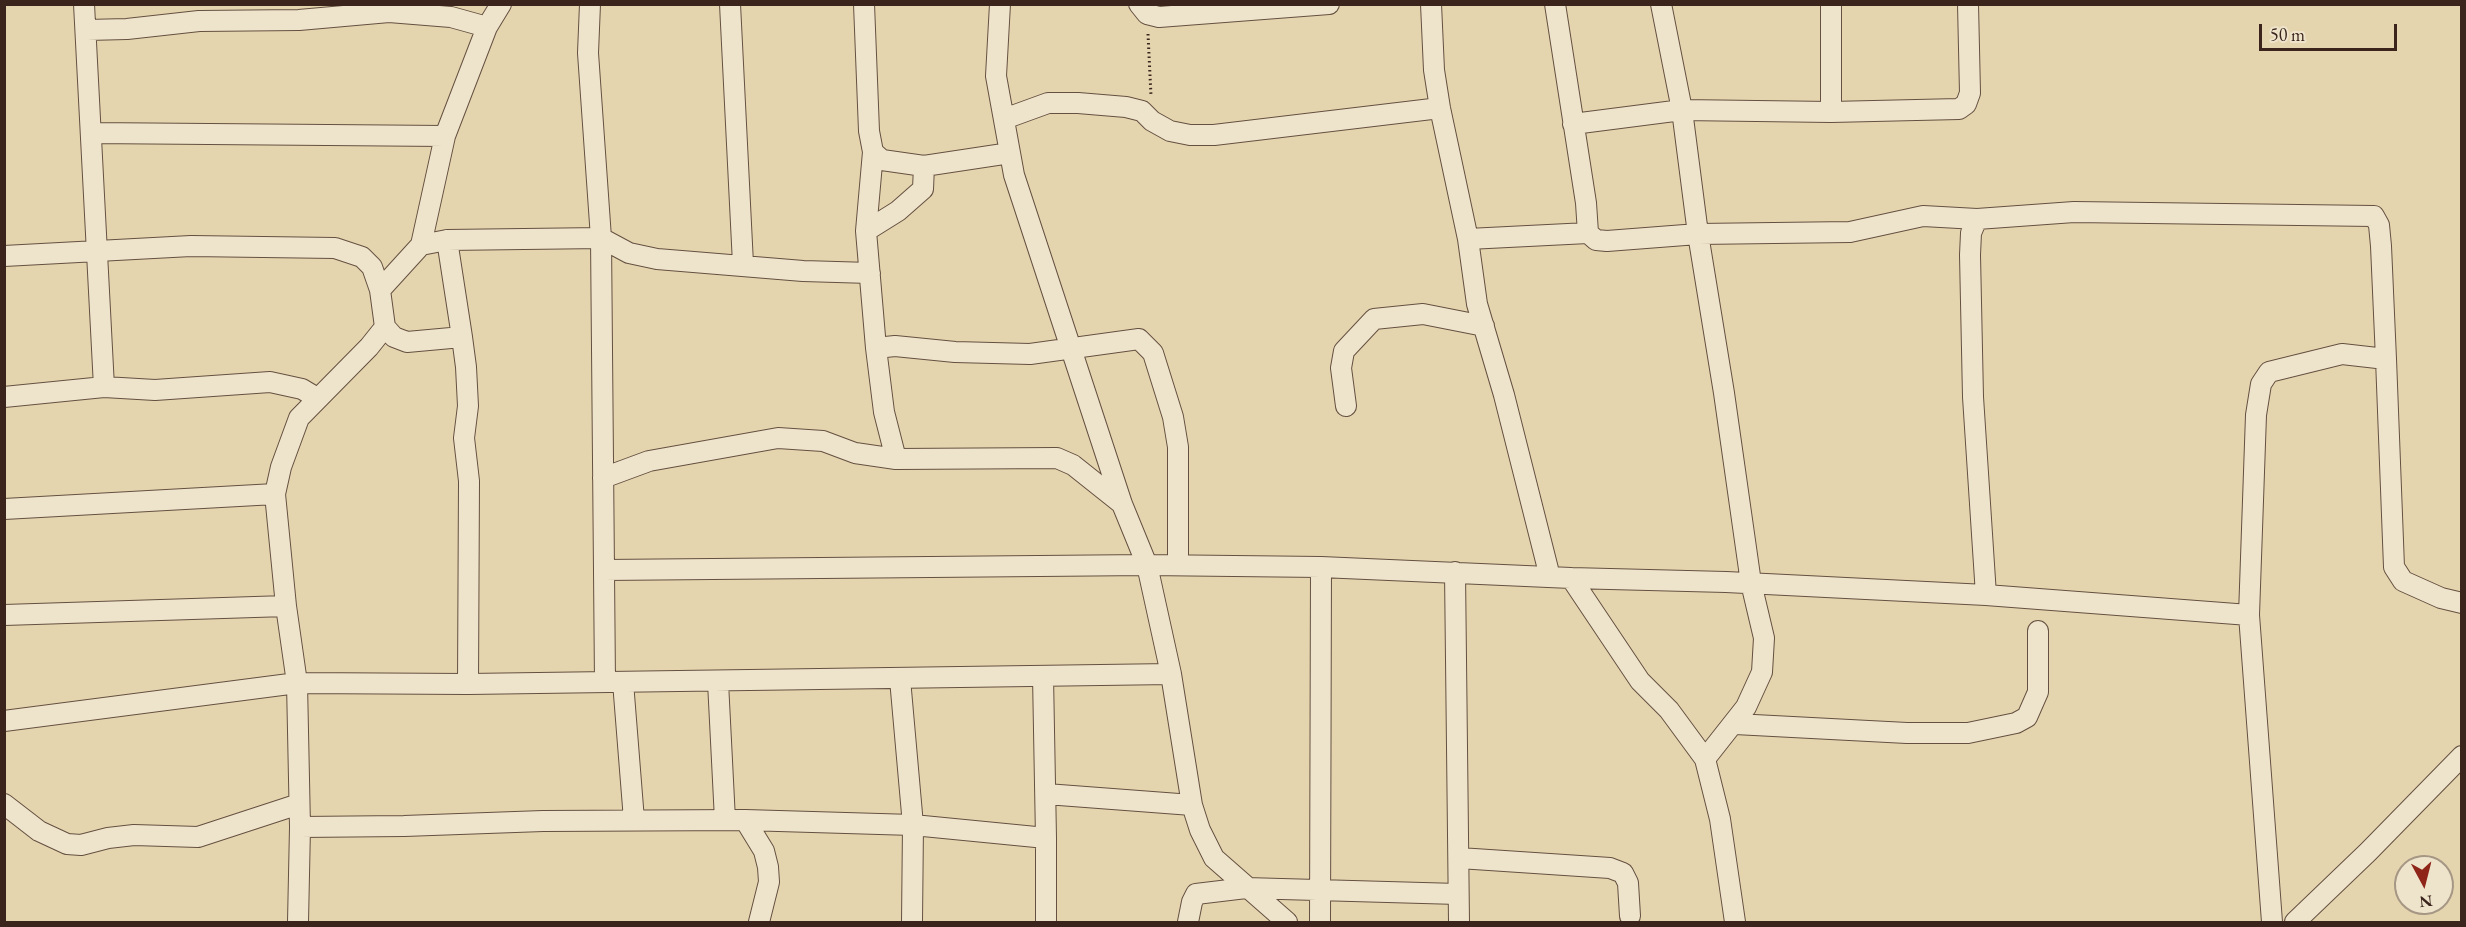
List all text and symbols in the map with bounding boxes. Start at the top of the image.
scale bar [2262,12,2400,50]
text: 50 m [2270,23,2305,46]
north arrow [2394,855,2454,915]
text: N [2418,890,2434,913]

